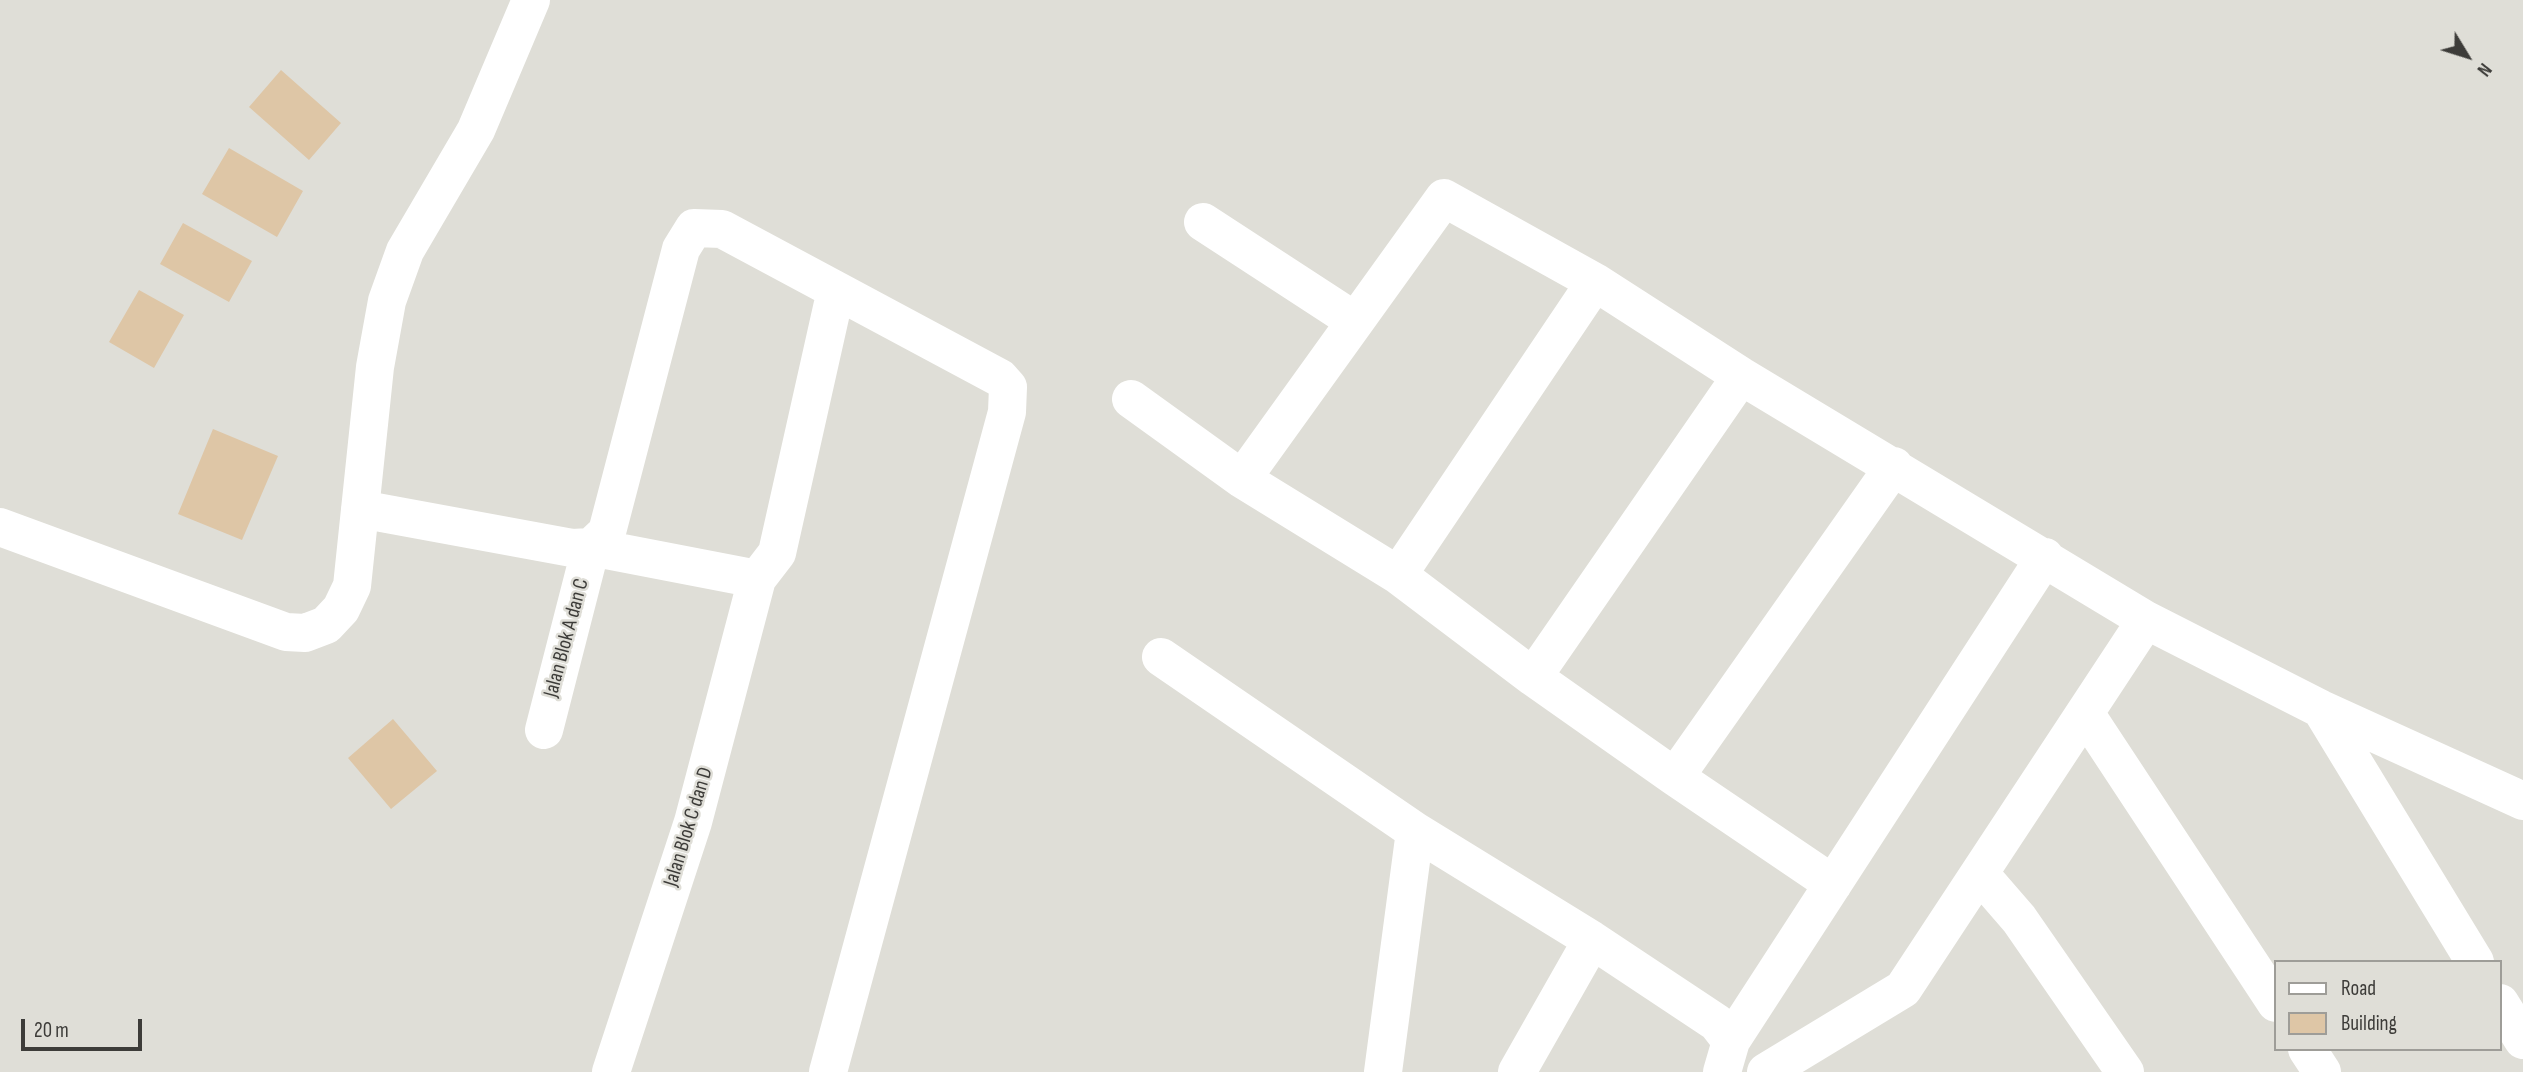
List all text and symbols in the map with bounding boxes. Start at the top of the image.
north arrow [2432,21,2502,91]
text: N [2472,58,2496,80]
street label: Jalan Blok A dan C [539,576,595,700]
street label: Jalan Blok C dan D [659,764,719,890]
legend [2274,960,2502,1051]
text: Road [2341,976,2376,1001]
scale bar [24,1006,145,1050]
text: Building [2341,1011,2397,1036]
text: 20 m [34,1018,69,1043]

